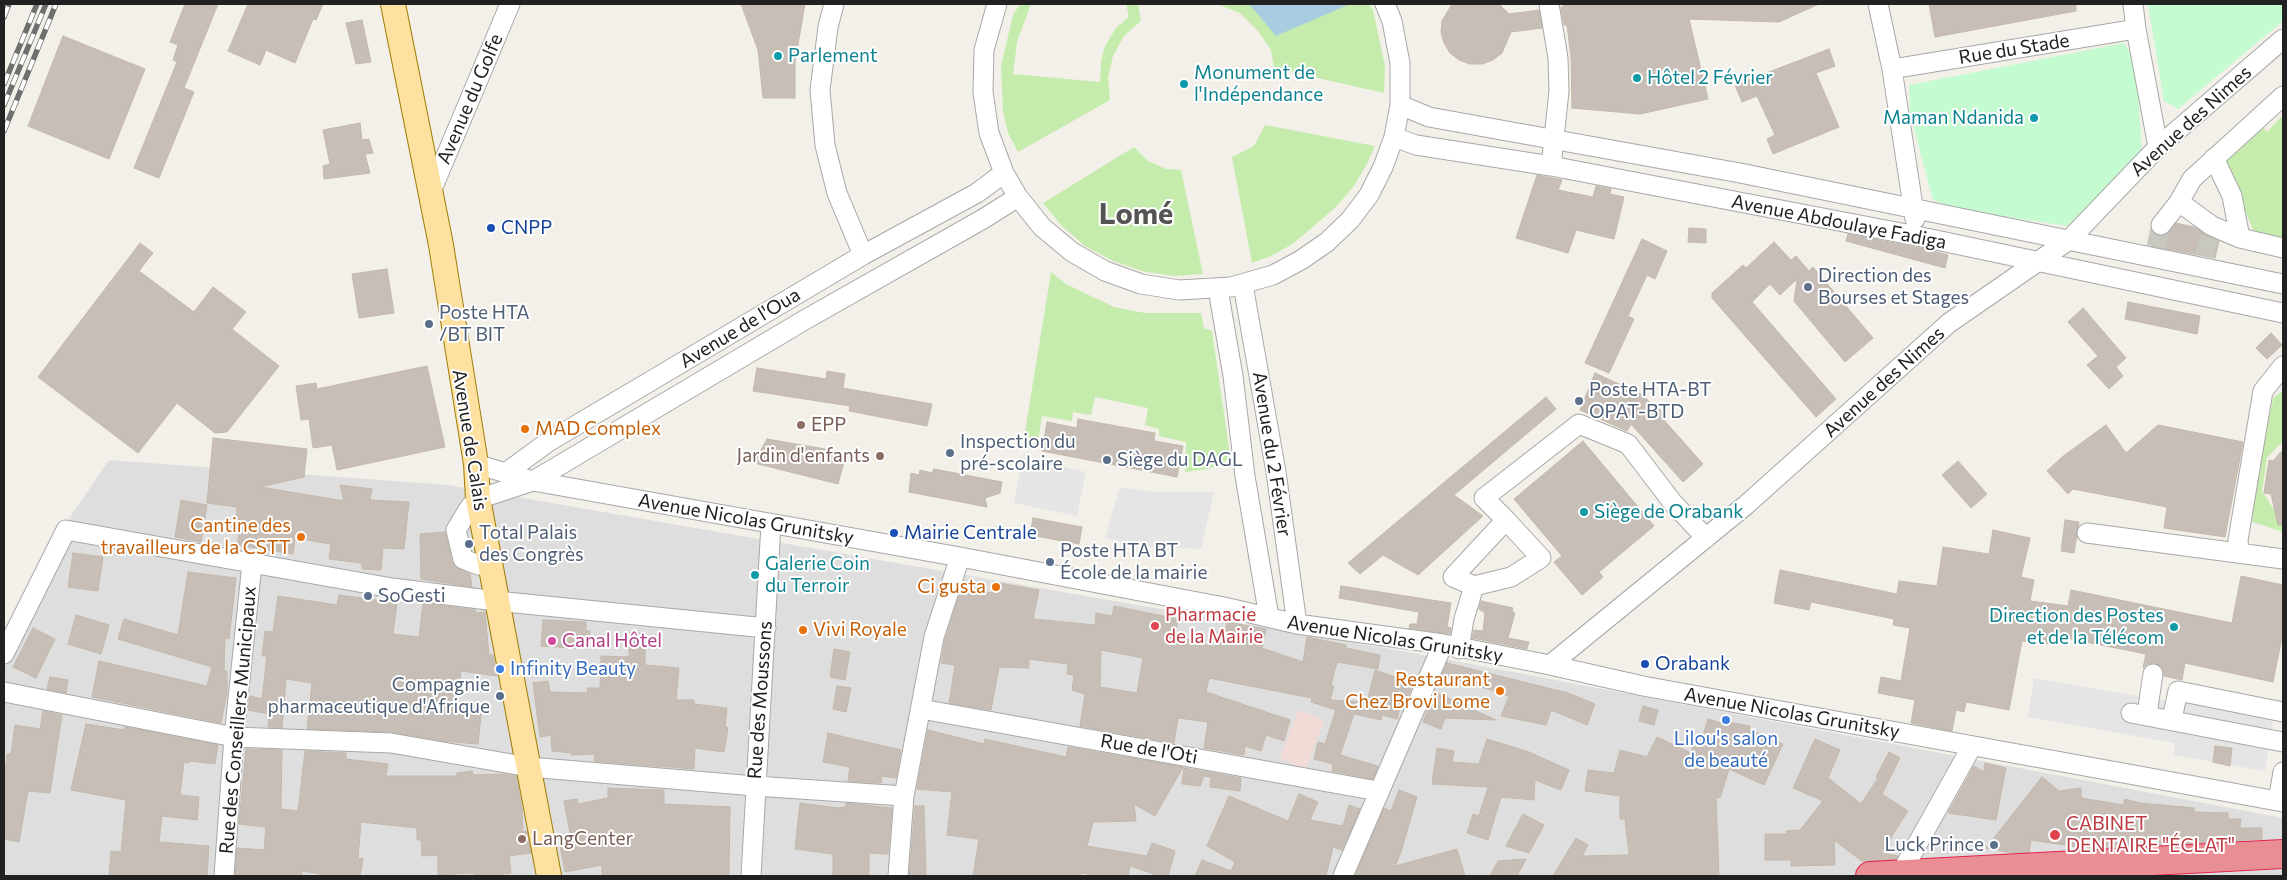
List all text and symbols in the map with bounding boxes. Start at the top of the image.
street label: Rue du Stade [1957,29,2071,69]
street label: Avenue du Golfe [432,30,508,168]
place label: Parlement [788,45,878,67]
marker: Parlement [772,50,784,62]
street label: Avenue des Nimes [2126,61,2256,181]
place label: Monument de l'Indépendance [1194,62,1323,106]
place label: Hôtel 2 Février [1647,67,1773,89]
marker: Hôtel 2 Février [1631,72,1643,84]
marker: Monument de l'Indépendance [1178,78,1190,90]
place label: Maman Ndanida [1883,107,2024,129]
marker: Maman Ndanida [2028,112,2040,124]
street label: Avenue Abdoulaye Fadiga [1730,190,1948,254]
district label: Lomé [1099,197,1173,231]
place label: CNPP [501,217,552,239]
marker: CNPP [485,222,497,234]
place label: Direction des Bourses et Stages [1818,265,1969,309]
marker: Direction des Bourses et Stages [1802,281,1814,293]
street label: Avenue de l'Oua [676,283,804,373]
place label: Poste HTA /BT BIT [439,302,530,346]
marker: Poste HTA /BT BIT [423,318,435,330]
street label: Avenue des Nimes [1819,322,1949,442]
street label: Avenue de Calais [448,368,492,512]
street label: Avenue du 2 Février [1248,370,1296,538]
place label: Poste HTA-BT OPAT-BTD [1589,379,1711,423]
marker: Poste HTA-BT OPAT-BTD [1573,395,1585,407]
place label: EPP [811,414,846,436]
place label: MAD Complex [535,418,661,440]
marker: EPP [795,419,807,431]
marker: MAD Complex [519,423,531,435]
place label: Inspection du pré-scolaire [960,431,1076,475]
place label: Jardin d'enfants [737,445,870,467]
marker: Inspection du pré-scolaire [944,447,956,459]
place label: Siège du DAGL [1117,449,1243,471]
marker: Jardin d'enfants [874,450,886,462]
marker: Siège du DAGL [1101,454,1113,466]
street label: Avenue Nicolas Grunitsky [636,489,856,549]
place label: Siège de Orabank [1594,501,1744,523]
marker: Siège de Orabank [1578,506,1590,518]
place label: Cantine des travailleurs de la CSTT [101,515,291,559]
place label: Total Palais des Congrès [479,522,584,566]
place label: Mairie Centrale [904,522,1037,544]
marker: Mairie Centrale [888,527,900,539]
marker: Cantine des travailleurs de la CSTT [295,531,307,543]
marker: Total Palais des Congrès [463,538,475,550]
place label: Poste HTA BT École de la mairie [1060,540,1207,584]
place label: Galerie Coin du Terroir [765,553,870,597]
marker: Poste HTA BT École de la mairie [1044,556,1056,568]
marker: Galerie Coin du Terroir [749,569,761,581]
place label: Ci gusta [917,576,986,598]
marker: Ci gusta [990,581,1002,593]
street label: Rue des Conseillers Municipaux [215,585,261,855]
place label: SoGesti [378,585,446,607]
marker: SoGesti [362,590,374,602]
place label: Pharmacie de la Mairie [1165,604,1263,648]
place label: Direction des Postes et de la Télécom [1989,605,2164,649]
street label: Avenue Nicolas Grunitsky [1285,611,1505,667]
place label: Vivi Royale [813,619,907,641]
street label: Rue des Moussons [743,620,777,780]
marker: Pharmacie de la Mairie [1149,620,1161,632]
marker: Direction des Postes et de la Télécom [2168,621,2180,633]
marker: Vivi Royale [797,624,809,636]
place label: Canal Hôtel [562,630,662,652]
marker: Canal Hôtel [546,635,558,647]
place label: Orabank [1655,653,1730,675]
place label: Infinity Beauty [510,658,636,680]
marker: Orabank [1639,658,1651,670]
marker: Infinity Beauty [494,663,506,675]
place label: Restaurant Chez Brovi Lome [1345,669,1490,713]
place label: Compagnie pharmaceutique d'Afrique [268,674,490,718]
street label: Avenue Nicolas Grunitsky [1682,683,1902,743]
marker: Restaurant Chez Brovi Lome [1494,685,1506,697]
marker: Compagnie pharmaceutique d'Afrique [494,690,506,702]
marker: Lilou's salon de beauté [1720,714,1732,726]
place label: Lilou's salon de beauté [1674,728,1778,772]
street label: Rue de l'Oti [1099,729,1199,769]
place label: CABINET DENTAIRE "ÉCLAT" [2066,813,2235,857]
place label: LangCenter [532,828,633,850]
marker: CABINET DENTAIRE "ÉCLAT" [2048,828,2062,842]
marker: LangCenter [516,833,528,845]
place label: Luck Prince [1884,834,1984,856]
marker: Luck Prince [1988,839,2000,851]

